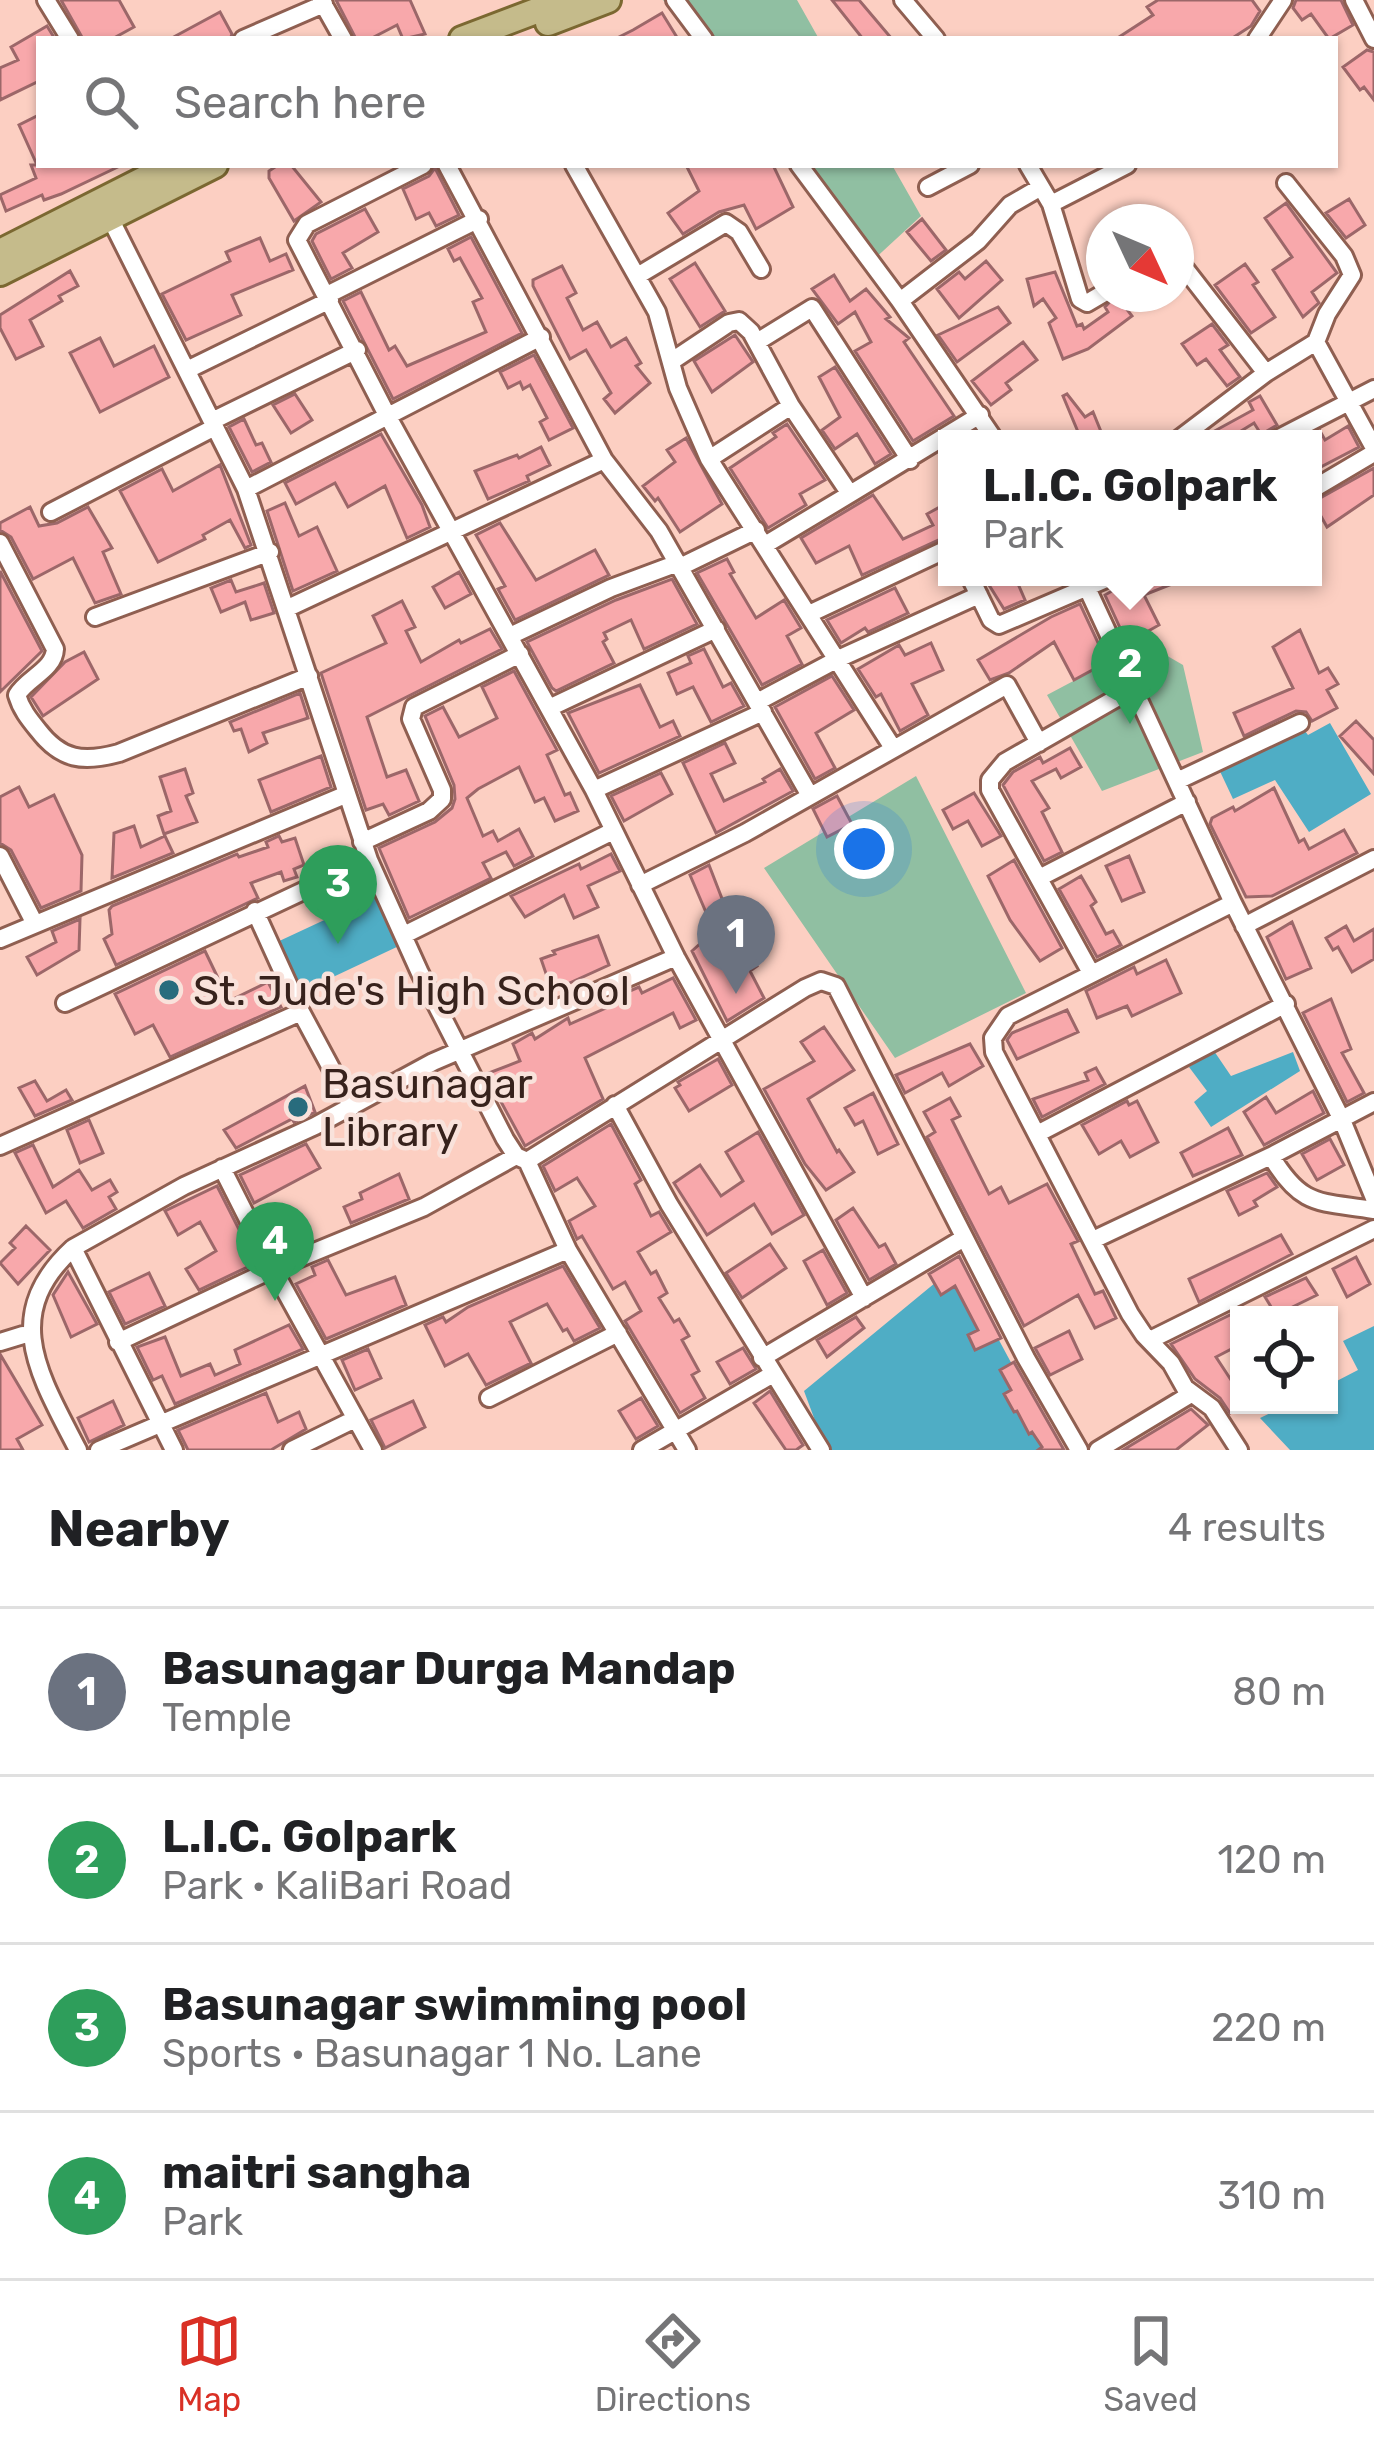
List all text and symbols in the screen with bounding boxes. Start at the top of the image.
search box [36,36,1338,168]
icon: search [78,69,144,135]
text: Search here [174,76,426,129]
north arrow [1086,204,1194,312]
popup [938,430,1322,586]
text: L.I.C. Golpark [983,459,1277,512]
text: Park [983,512,1064,558]
pin: 2 [1091,625,1169,724]
your location [834,819,894,879]
pin: 3 [299,845,377,944]
pin: 1 [697,895,775,994]
place label: St. Jude's High School [193,966,630,1016]
marker: St. Jude's High School [156,977,182,1003]
place label: Basunagar Library [322,1059,533,1157]
marker: Basunagar Library [285,1094,311,1120]
pin: 4 [236,1202,314,1301]
map controls [1230,1306,1338,1414]
button: locate [1230,1306,1338,1414]
text: Nearby [48,1498,230,1559]
text: 4 results [1168,1505,1326,1551]
text: Basunagar Durga Mandap [162,1642,736,1695]
text: 1 [77,1669,97,1715]
text: 80 m [1232,1669,1326,1715]
text: Temple [162,1695,292,1741]
text: L.I.C. Golpark [162,1810,457,1863]
text: 2 [74,1837,100,1883]
text: 120 m [1217,1837,1326,1883]
text: Park · KaliBari Road [162,1863,512,1909]
text: Basunagar swimming pool [162,1978,747,2031]
text: 3 [74,2005,100,2051]
text: 220 m [1211,2005,1326,2051]
text: Sports · Basunagar 1 No. Lane [162,2031,702,2077]
text: maitri sangha [162,2146,471,2199]
text: 4 [74,2173,100,2219]
text: 310 m [1218,2173,1326,2219]
text: Park [162,2199,243,2245]
tab: Map [176,2308,242,2419]
tab: Directions [595,2308,751,2419]
tab: Saved [1104,2308,1198,2419]

